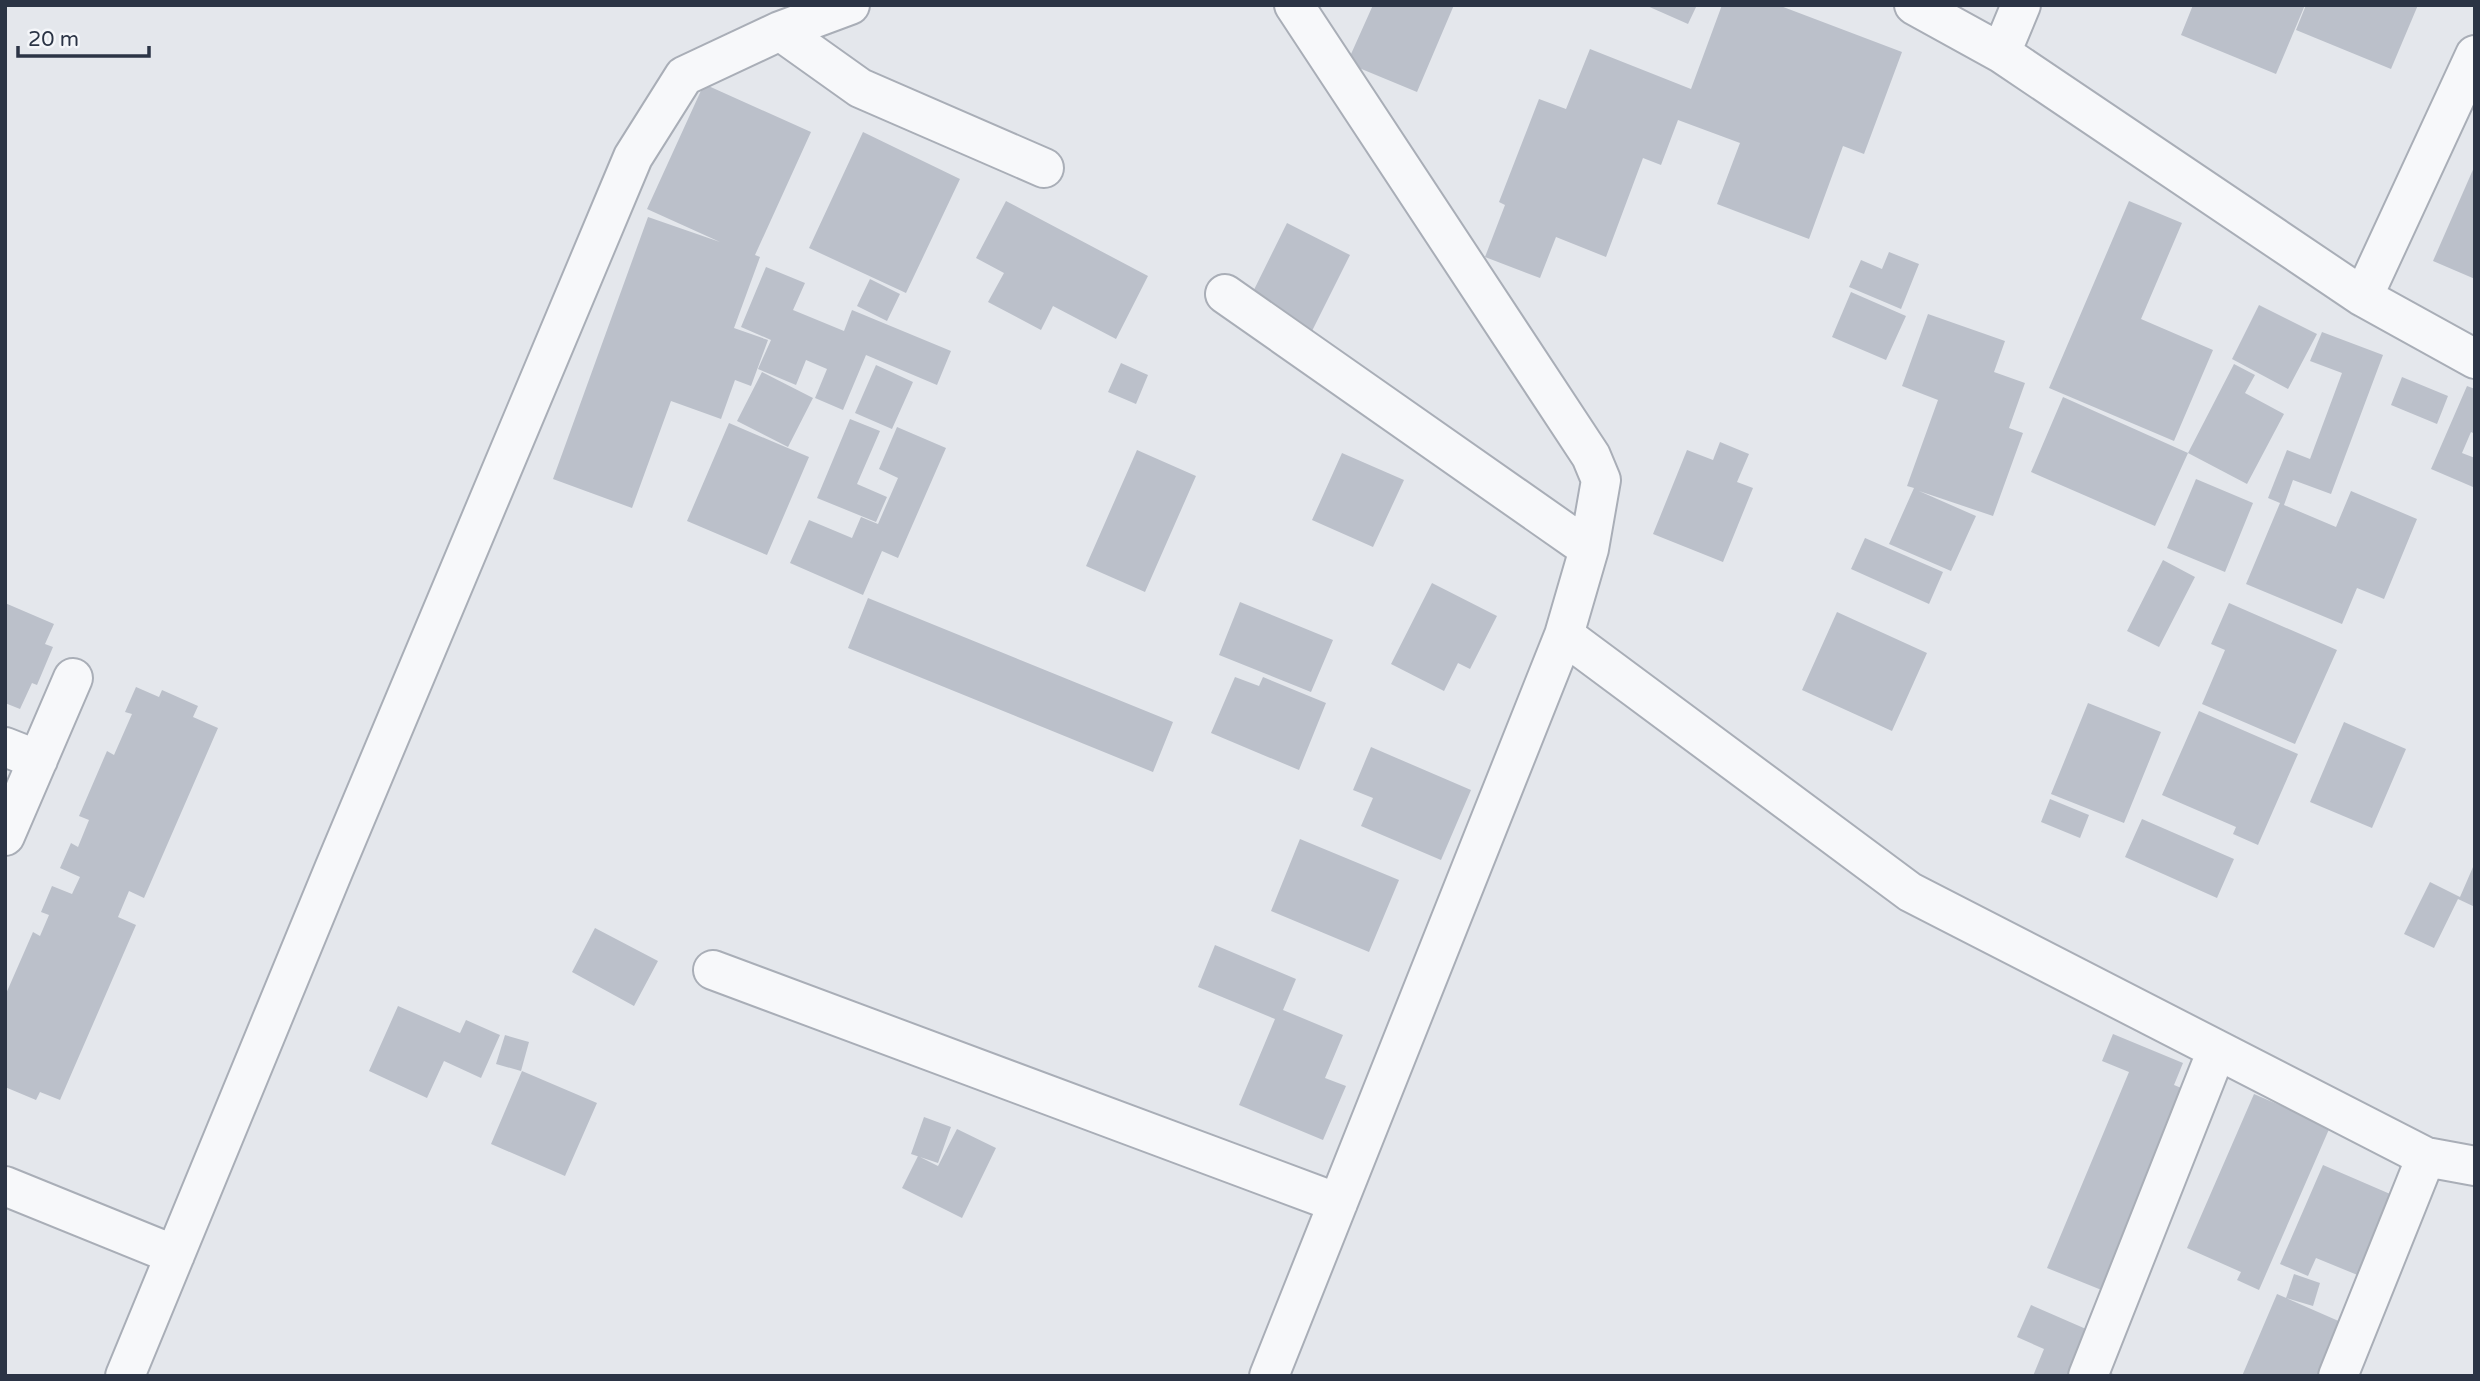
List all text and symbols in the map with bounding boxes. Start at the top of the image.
scale bar [18,14,149,58]
text: 20 m [28,27,79,52]

